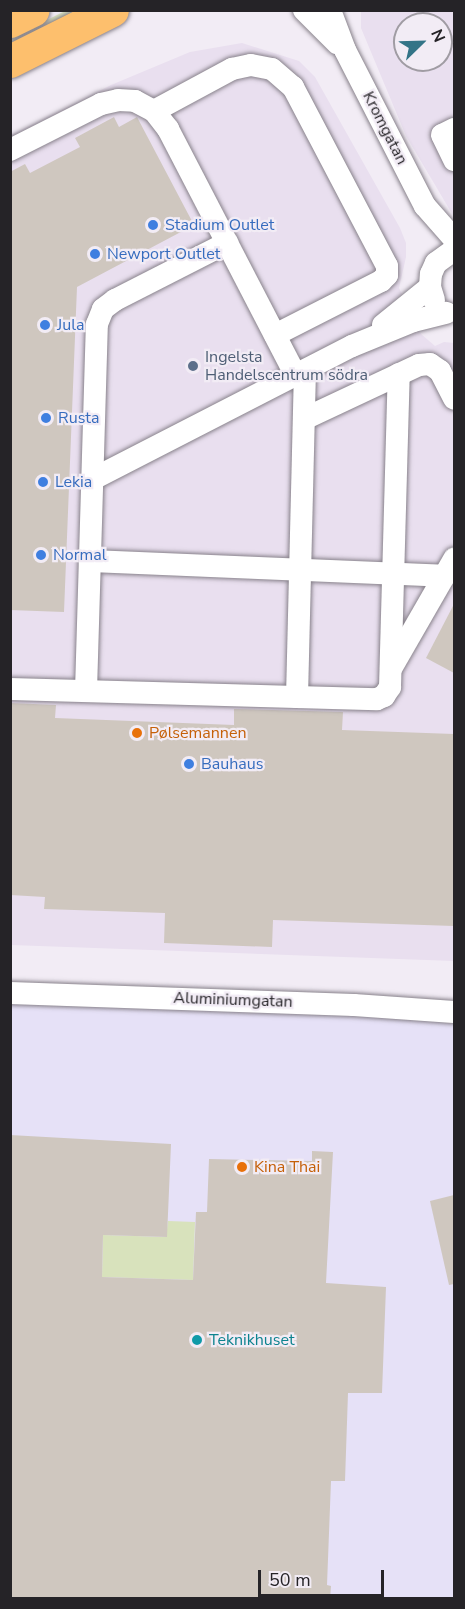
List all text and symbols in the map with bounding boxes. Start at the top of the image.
north arrow [393,12,453,72]
text: N [425,26,450,46]
street label: Kromgatan [358,88,412,168]
place label: Stadium Outlet [165,215,274,235]
marker: Stadium Outlet [146,218,160,232]
place label: Newport Outlet [107,244,220,264]
marker: Newport Outlet [88,247,102,261]
place label: Jula [57,315,84,335]
marker: Jula [38,318,52,332]
place label: Ingelsta Handelscentrum södra [205,347,368,385]
marker: Ingelsta Handelscentrum södra [186,359,200,373]
place label: Rusta [58,408,99,428]
marker: Rusta [39,411,53,425]
place label: Lekia [55,472,92,492]
marker: Lekia [36,475,50,489]
place label: Normal [53,545,106,565]
marker: Normal [34,548,48,562]
place label: Pølsemannen [149,723,246,743]
marker: Pølsemannen [130,726,144,740]
place label: Bauhaus [201,754,264,774]
marker: Bauhaus [182,757,196,771]
street label: Aluminiumgatan [173,988,293,1012]
place label: Kina Thai [254,1157,320,1177]
marker: Kina Thai [235,1160,249,1174]
place label: Teknikhuset [209,1330,295,1350]
marker: Teknikhuset [190,1333,204,1347]
scale bar [261,1558,387,1596]
text: 50 m [269,1568,311,1592]

